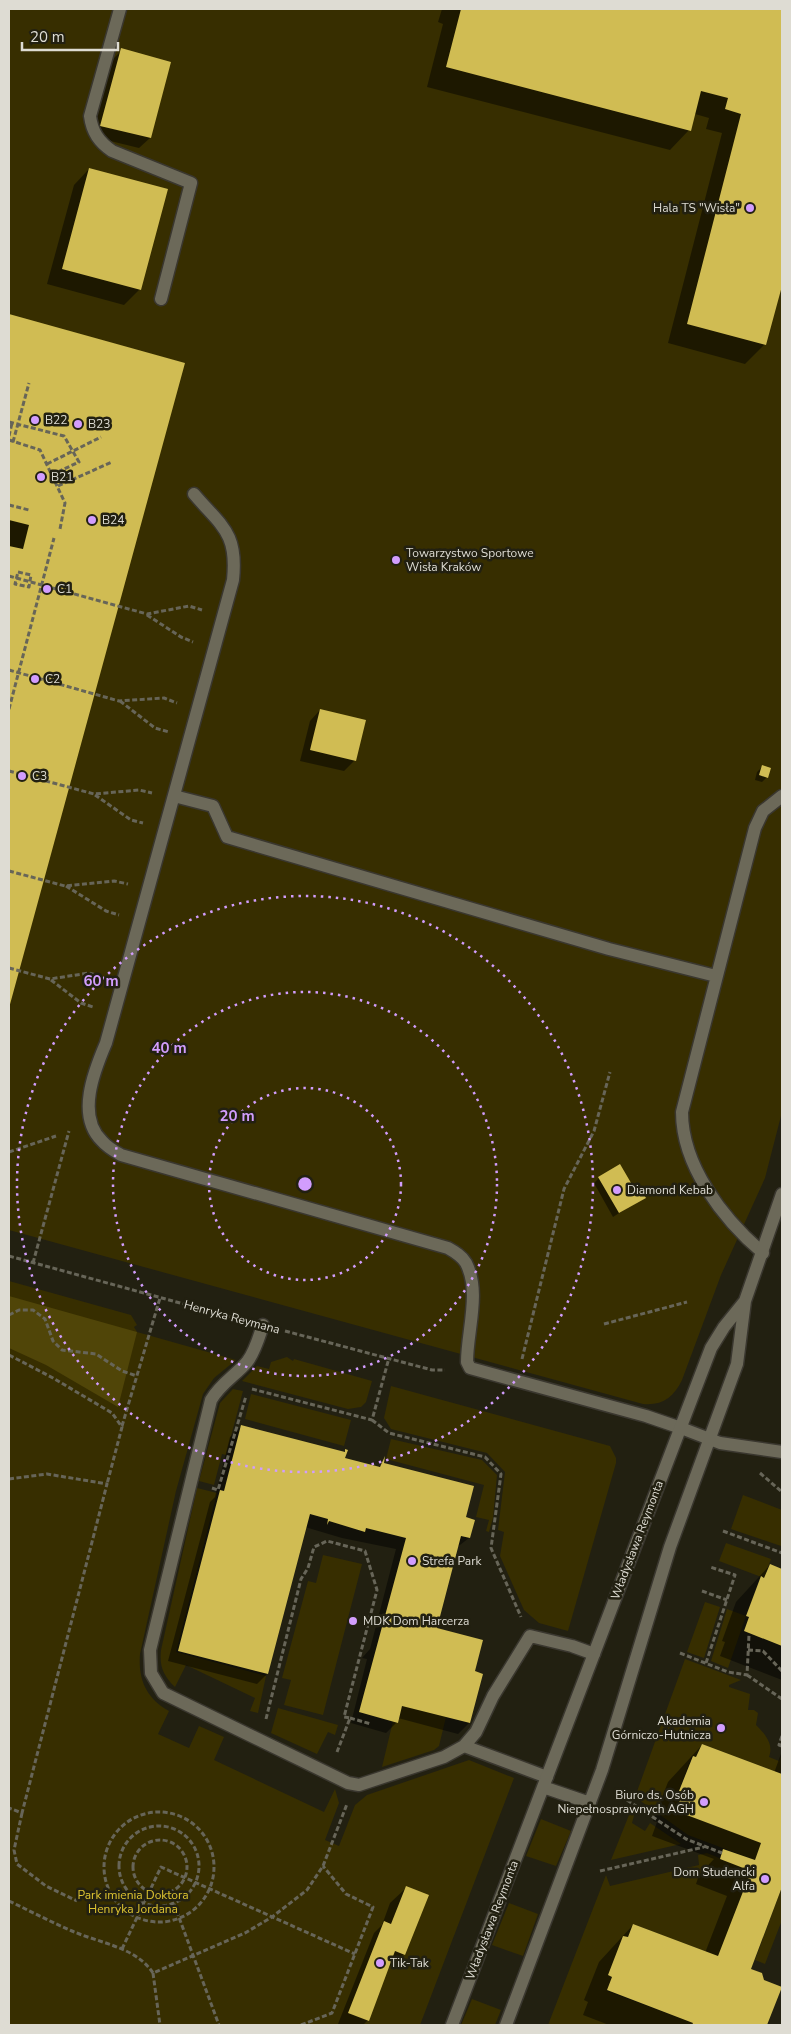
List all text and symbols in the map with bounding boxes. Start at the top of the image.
scale bar [22,20,119,52]
text: 20 m [30,27,65,47]
place label: Hala TS "Wisła" [653,200,740,216]
marker: Hala TS "Wisła" [744,202,756,214]
place label: B22 [45,412,68,428]
marker: B22 [29,414,41,426]
place label: B23 [88,416,111,432]
marker: B23 [72,418,84,430]
place label: B21 [51,469,74,485]
marker: B21 [35,471,47,483]
place label: B24 [102,512,125,528]
marker: B24 [86,514,98,526]
place label: Towarzystwo Sportowe Wisła Kraków [406,545,534,575]
marker: Towarzystwo Sportowe Wisła Kraków [390,554,402,566]
place label: C1 [57,581,72,597]
marker: C1 [41,583,53,595]
place label: C2 [45,671,60,687]
marker: C2 [29,673,41,685]
place label: C3 [32,768,47,784]
marker: C3 [16,770,28,782]
text: 60 m [83,971,119,991]
text: 40 m [151,1038,187,1058]
text: 20 m [219,1106,255,1126]
centre of rings [296,1175,314,1193]
place label: Diamond Kebab [627,1182,713,1198]
marker: Diamond Kebab [611,1184,623,1196]
street label: Henryka Reymana [182,1296,282,1338]
street label: Władysława Reymonta [607,1478,667,1602]
place label: Strefa Park [422,1553,483,1569]
marker: Strefa Park [406,1555,418,1567]
place label: MDK Dom Harcerza [363,1613,469,1629]
marker: MDK Dom Harcerza [347,1615,359,1627]
place label: Akademia Górniczo-Hutnicza [612,1713,711,1743]
marker: Akademia Górniczo-Hutnicza [715,1722,727,1734]
place label: Biuro ds. Osób Niepełnosprawnych AGH [557,1787,694,1817]
marker: Biuro ds. Osób Niepełnosprawnych AGH [698,1796,710,1808]
street label: Władysława Reymonta [462,1858,522,1982]
place label: Dom Studencki Alfa [673,1864,755,1894]
marker: Dom Studencki Alfa [759,1873,771,1885]
park label: Park imienia Doktora Henryka Jordana [77,1887,189,1917]
place label: Tik-Tak [390,1955,430,1971]
marker: Tik-Tak [374,1957,386,1969]

